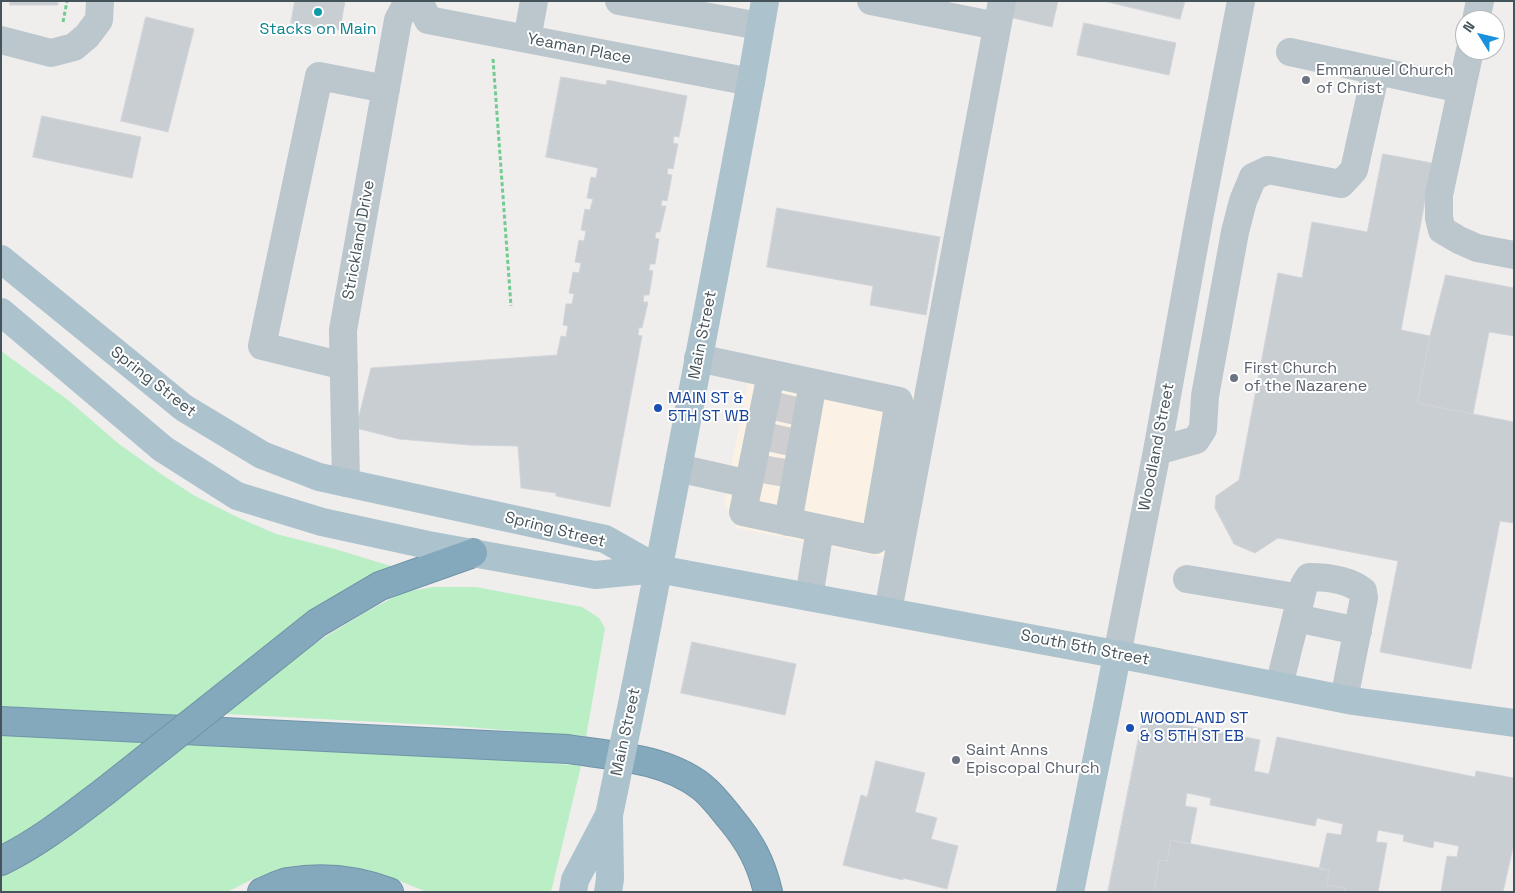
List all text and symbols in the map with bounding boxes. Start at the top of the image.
marker: Stacks on Main [312,6,324,18]
north arrow [1455,10,1505,60]
text: N [1459,18,1479,36]
place label: Stacks on Main [259,20,377,40]
street label: Yeaman Place [525,30,633,68]
place label: Emmanuel Church of Christ [1316,61,1454,99]
marker: Emmanuel Church of Christ [1300,74,1312,86]
street label: Strickland Drive [339,179,379,301]
street label: Main Street [685,289,721,381]
street label: Spring Street [106,343,200,421]
place label: First Church of the Nazarene [1244,359,1367,397]
marker: First Church of the Nazarene [1228,372,1240,384]
street label: Woodland Street [1135,381,1179,513]
place label: MAIN ST & 5TH ST WB [668,389,749,427]
marker: MAIN ST & 5TH ST WB [652,402,664,414]
street label: Spring Street [503,508,607,552]
street label: South 5th Street [1019,626,1151,670]
street label: Main Street [607,686,645,778]
place label: WOODLAND ST & S 5TH ST EB [1140,709,1248,747]
marker: WOODLAND ST & S 5TH ST EB [1124,722,1136,734]
place label: Saint Anns Episcopal Church [966,741,1100,779]
marker: Saint Anns Episcopal Church [950,754,962,766]

